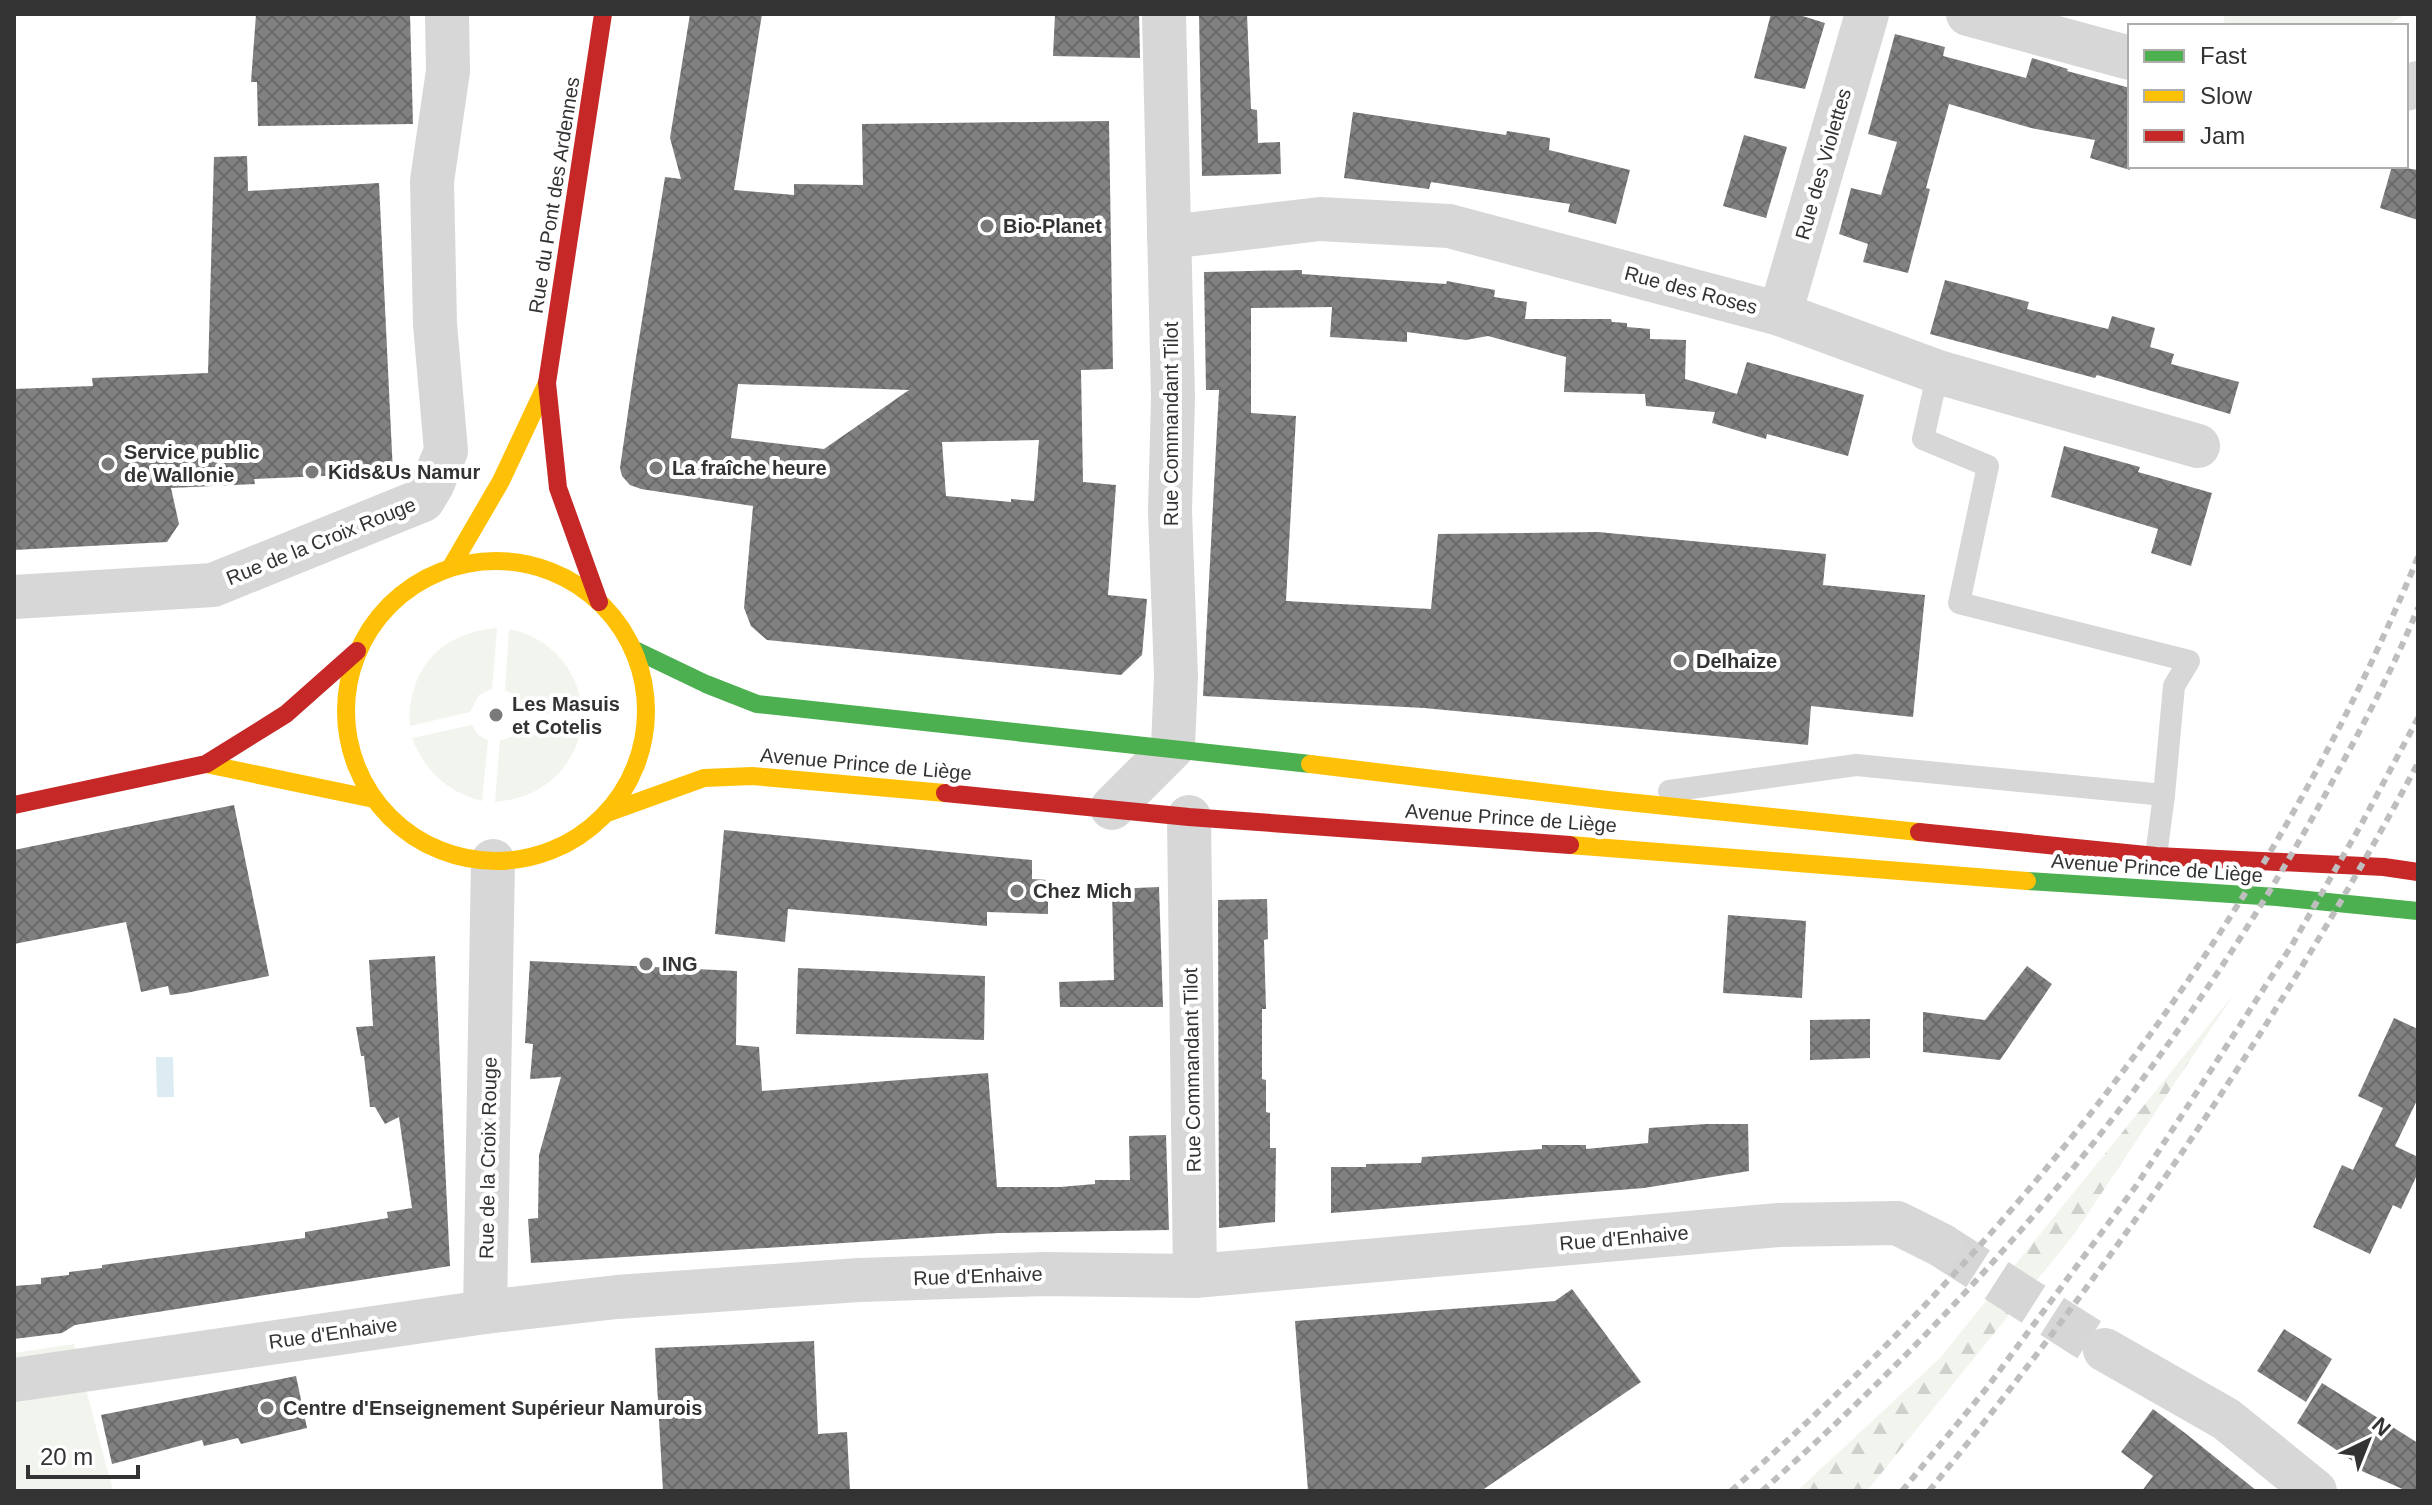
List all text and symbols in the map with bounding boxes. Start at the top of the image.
legend [2128,24,2408,168]
text: Fast [2200,42,2247,69]
street label: Rue du Pont des Ardennes [524,75,584,315]
text: Slow [2200,82,2253,109]
street label: Rue des Violettes [1791,86,1855,242]
text: Jam [2200,122,2245,149]
place label: Bio-Planet [1003,215,1102,237]
marker: Bio-Planet [978,217,996,235]
street label: Rue des Roses [1622,262,1760,318]
street label: Rue Commandant Tilot [1160,321,1182,526]
place label: Service public de Wallonie [124,441,260,486]
marker: Service public de Wallonie [99,455,117,473]
place label: La fraîche heure [672,457,827,479]
marker: La fraîche heure [647,459,665,477]
place label: Kids&Us Namur [328,461,480,483]
marker: Kids&Us Namur [303,463,321,481]
street label: Rue de la Croix Rouge [223,493,419,589]
place label: Delhaize [1696,650,1777,672]
marker: Delhaize [1671,652,1689,670]
place label: Les Masuis et Cotelis [512,693,620,738]
marker: Les Masuis et Cotelis [487,706,505,724]
street label: Avenue Prince de Liège [759,744,973,784]
street label: Avenue Prince de Liège [1404,800,1618,836]
street label: Avenue Prince de Liège [2050,850,2264,886]
place label: Chez Mich [1033,880,1132,902]
marker: Chez Mich [1008,882,1026,900]
place label: ING [662,953,698,975]
marker: ING [637,955,655,973]
street label: Rue Commandant Tilot [1179,967,1205,1172]
street label: Rue de la Croix Rouge [475,1057,501,1259]
street label: Rue d'Enhaive [1559,1221,1689,1255]
street label: Rue d'Enhaive [913,1263,1043,1289]
street label: Rue d'Enhaive [267,1313,399,1353]
place label: Centre d'Enseignement Supérieur Namurois [283,1397,702,1419]
marker: Centre d'Enseignement Supérieur Namurois [258,1399,276,1417]
north arrow [2328,1401,2408,1481]
text: N [2367,1412,2396,1441]
scale bar [28,1429,138,1479]
text: 20 m [40,1443,93,1470]

